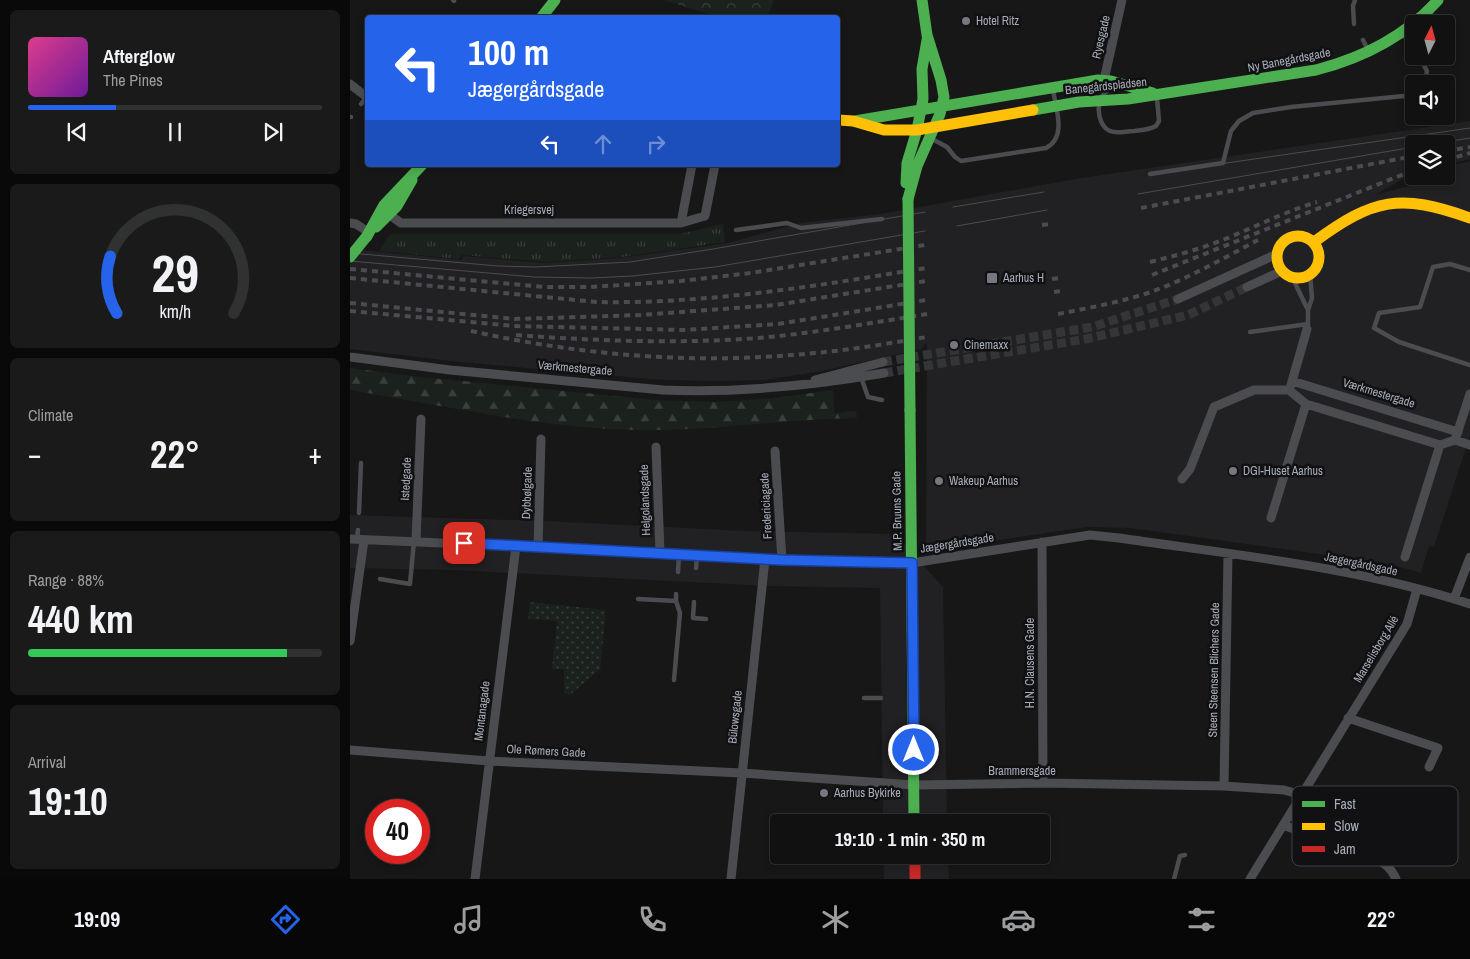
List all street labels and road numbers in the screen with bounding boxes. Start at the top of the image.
street label: Ryesgade [1088,14,1114,60]
street label: Ny Banegårdsgade [1246,44,1332,76]
street label: Banegårdspladsen [1064,74,1148,98]
street label: Kriegersvej [504,202,554,218]
street label: Værkmestergade [537,357,613,379]
street label: Værkmestergade [1341,374,1417,412]
street label: Istedgade [397,457,415,501]
street label: Helgolandsgade [636,464,654,536]
street label: Dybbølgade [518,466,536,520]
street label: M.P. Bruuns Gade [888,471,906,551]
street label: Fredericiagade [756,472,776,540]
street label: Jægergårdsgade [919,529,995,557]
street label: Jægergårdsgade [1323,548,1399,580]
street label: Steen Steensen Blichers Gade [1205,602,1223,738]
street label: Marselisborg Allé [1350,613,1402,685]
street label: H.N. Clausens Gade [1022,618,1038,708]
street label: Montanagade [470,680,494,742]
street label: Bülowsgade [724,690,746,744]
street label: Ole Rømers Gade [506,741,586,761]
street label: Brammersgade [988,763,1056,779]

